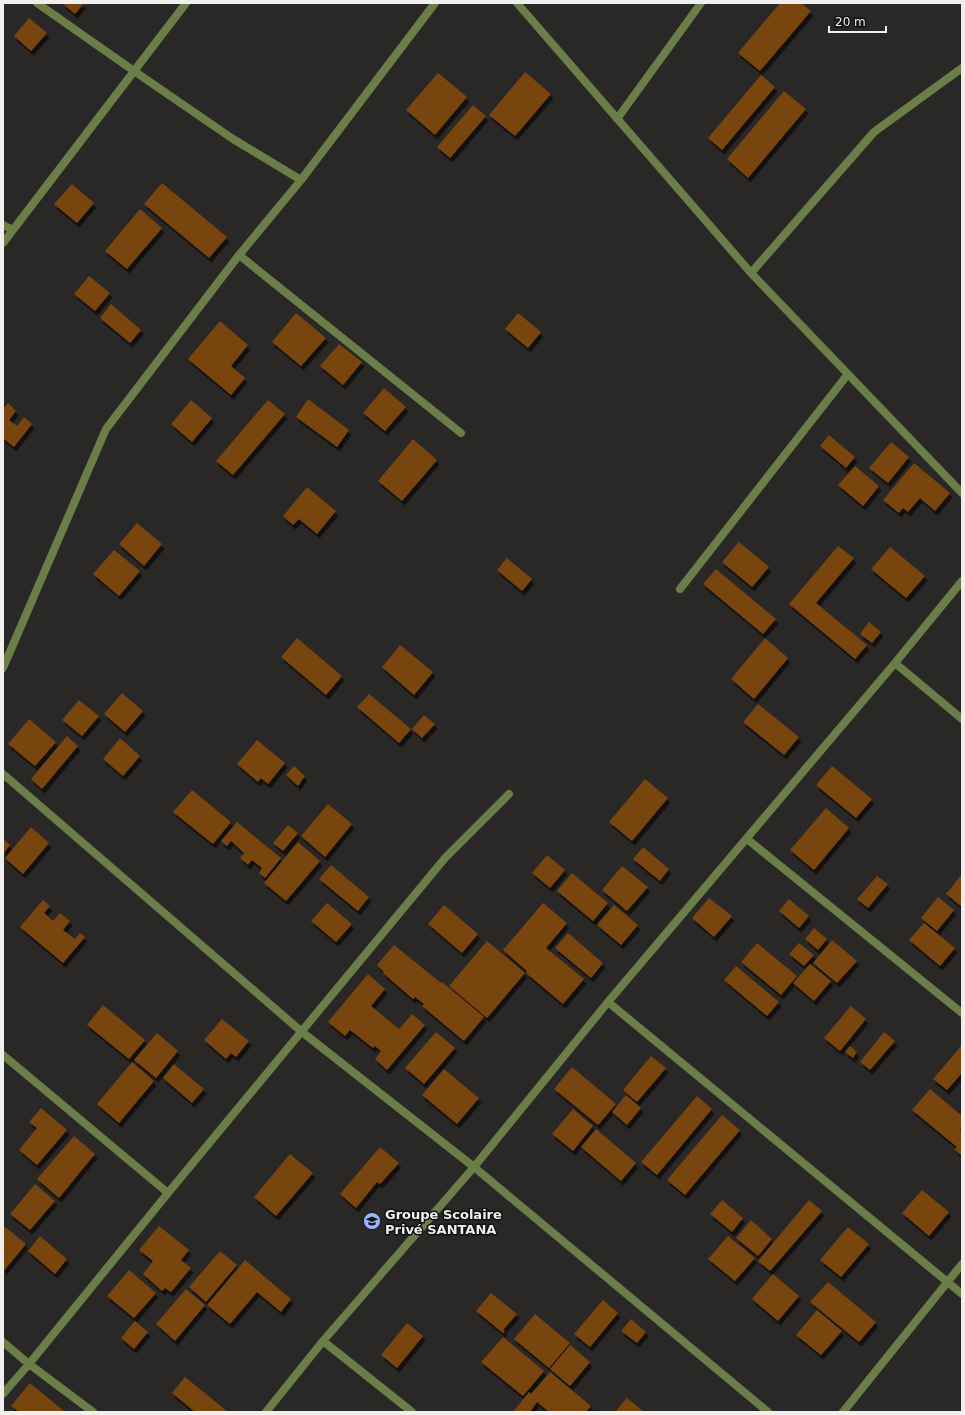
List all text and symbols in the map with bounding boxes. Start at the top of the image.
scale bar [829,8,886,34]
text: 20 m [835,15,866,29]
place label: Groupe Scolaire Privé SANTANA [385,1207,502,1237]
school or university icon: Groupe Scolaire Privé SANTANA [362,1211,382,1231]

